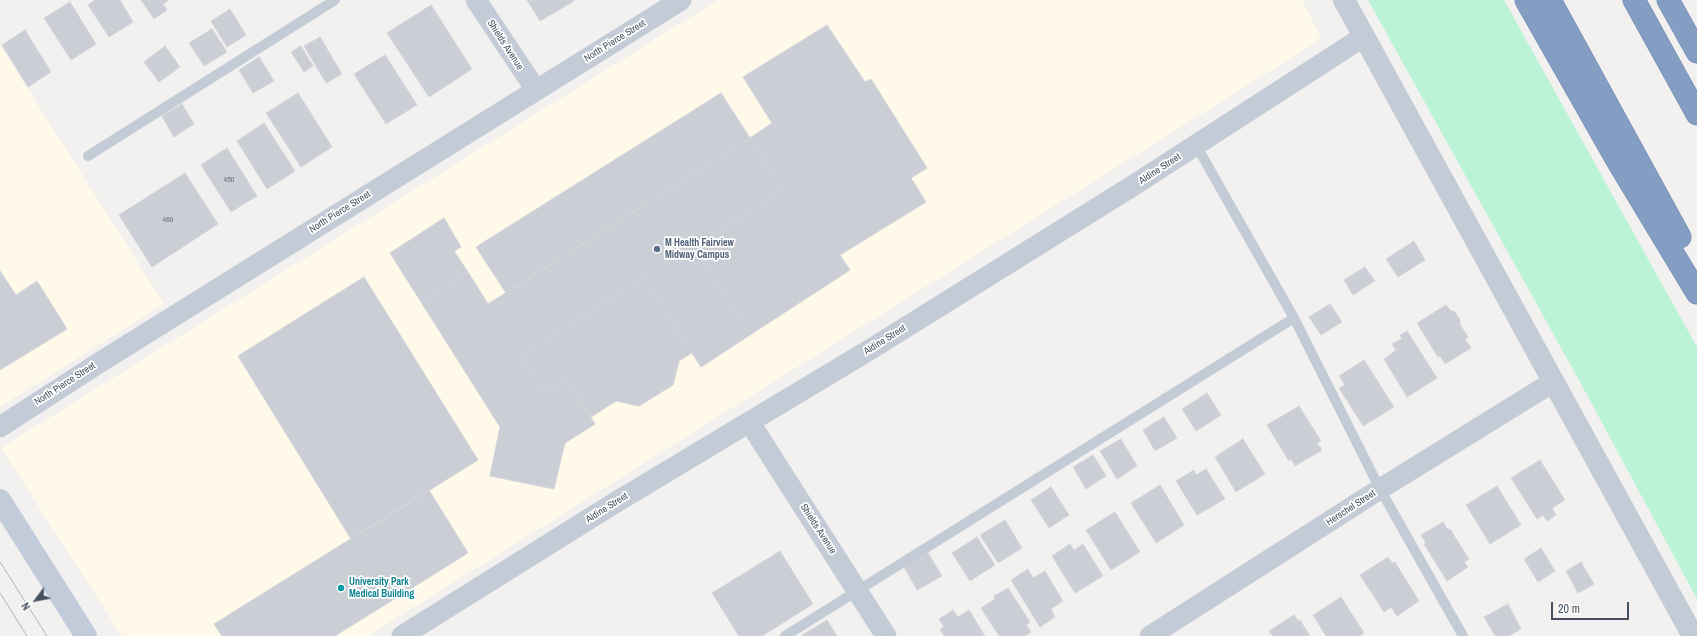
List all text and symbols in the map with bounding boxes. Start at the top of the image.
street label: North Pierce Street [582,17,648,65]
street label: Shields Avenue [484,18,526,72]
street label: Aldine Street [1137,151,1183,187]
house number: 450 [224,175,234,185]
street label: North Pierce Street [307,188,373,236]
house number: 460 [163,215,173,225]
place label: M Health Fairview Midway Campus [665,237,734,260]
marker: M Health Fairview Midway Campus [652,244,662,254]
street label: Aldine Street [862,322,908,358]
street label: North Pierce Street [32,360,98,408]
street label: Herschel Street [1324,488,1378,528]
street label: Aldine Street [584,490,630,526]
street label: Shields Avenue [797,502,839,556]
place label: University Park Medical Building [349,576,414,600]
north arrow [16,580,56,620]
marker: University Park Medical Building [336,583,346,593]
scale bar [1553,594,1631,620]
text: N [18,600,33,613]
text: 20 m [1558,601,1580,617]

